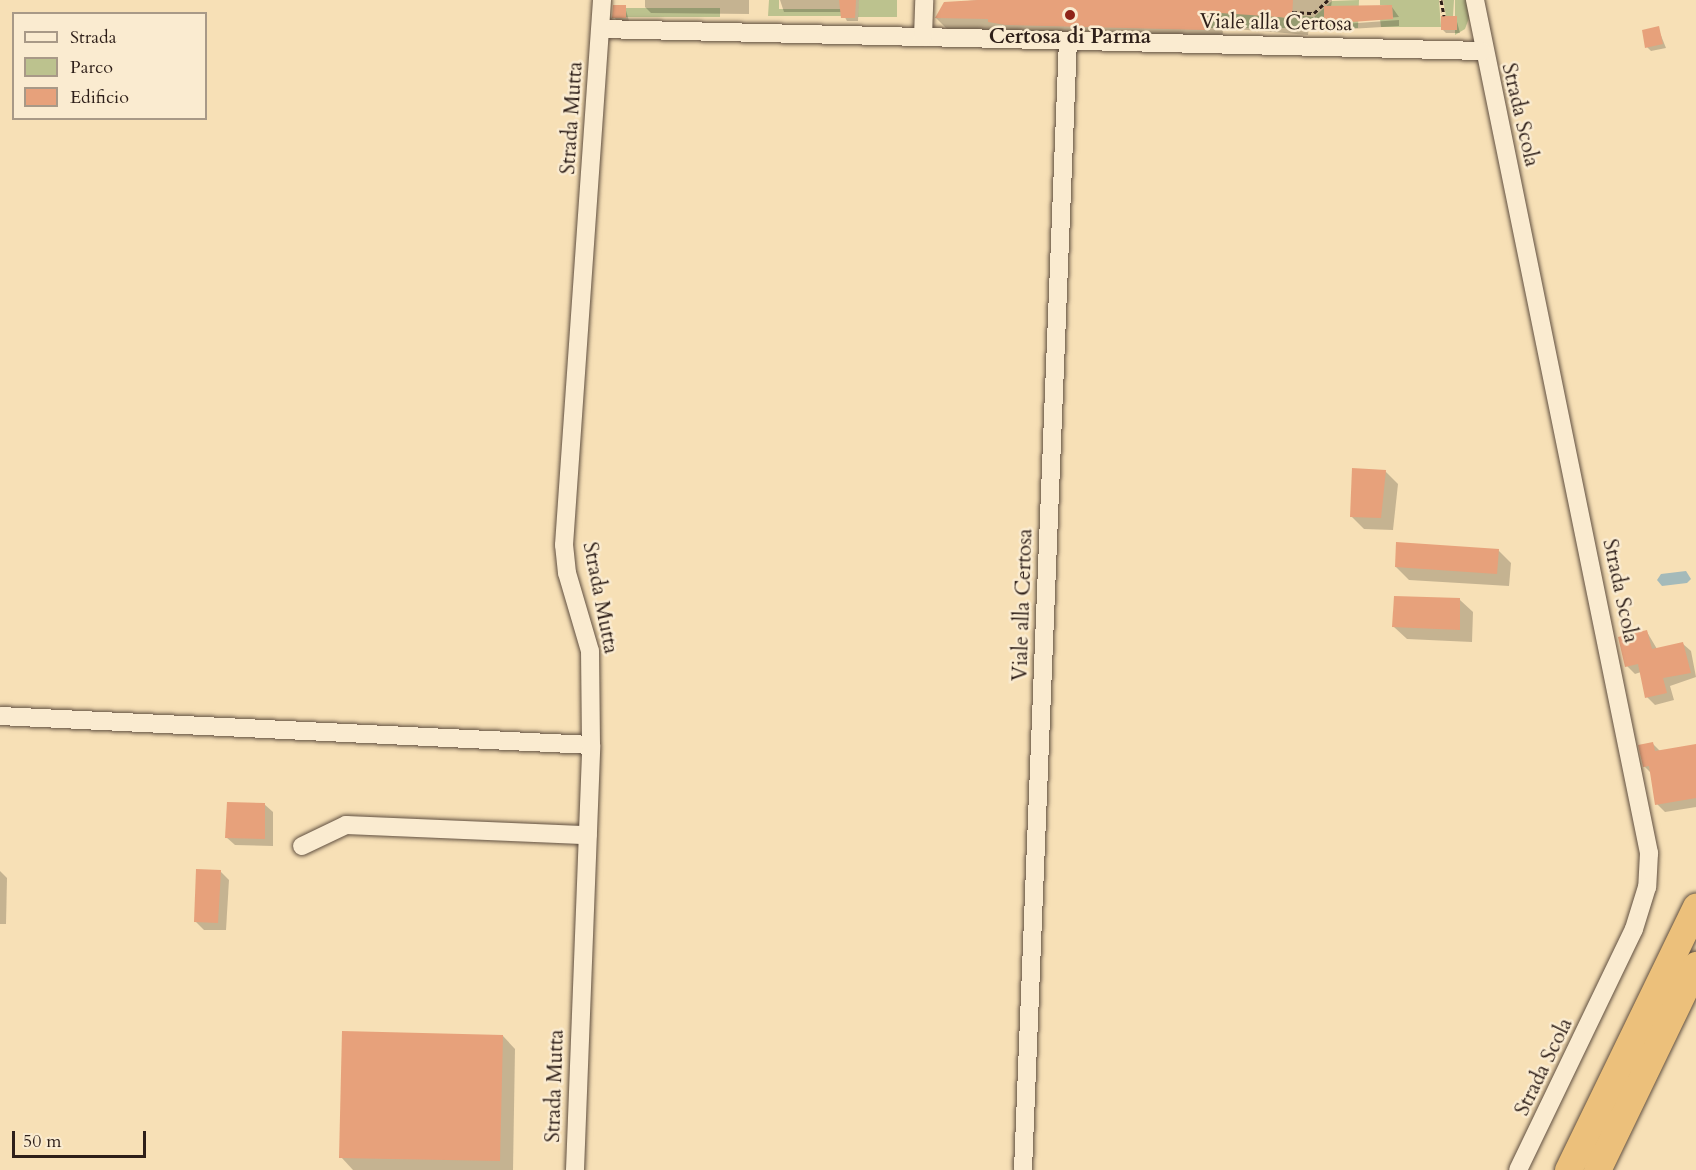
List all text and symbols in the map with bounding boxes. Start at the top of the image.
marker: Certosa di Parma [1063,8,1077,22]
street label: Viale alla Certosa [1199,9,1353,37]
legend [12,12,207,120]
place label: Certosa di Parma [989,24,1151,50]
text: Strada [70,25,116,50]
text: Parco [70,55,113,80]
street label: Strada Mutta [555,61,589,175]
street label: Strada Scola [1496,61,1544,169]
text: Edificio [70,85,129,110]
street label: Viale alla Certosa [1008,528,1038,682]
street label: Strada Scola [1597,537,1643,645]
street label: Strada Mutta [577,540,623,656]
street label: Strada Scola [1510,1014,1578,1120]
street label: Strada Mutta [540,1029,570,1143]
scale bar [15,1119,148,1157]
text: 50 m [23,1129,62,1154]

